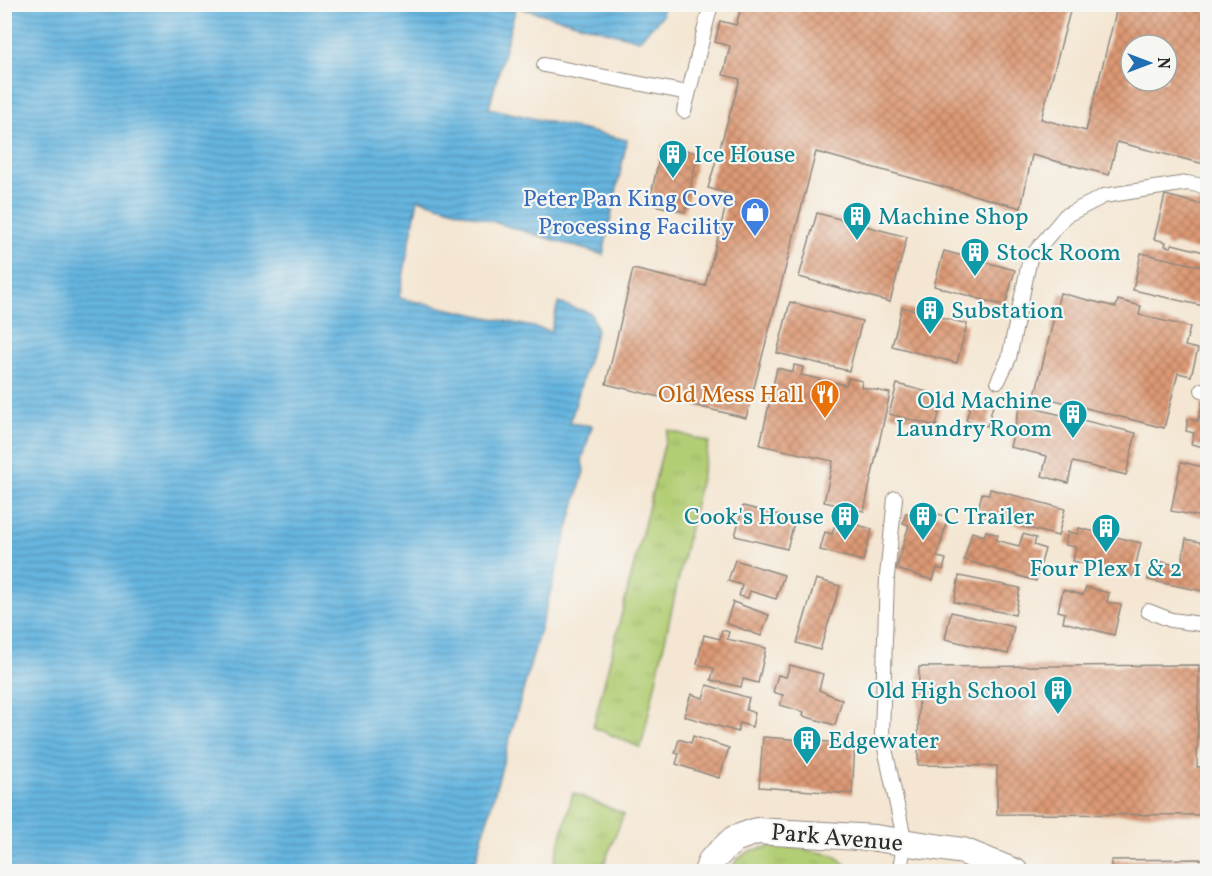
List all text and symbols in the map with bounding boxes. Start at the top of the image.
north arrow [1119,33,1179,93]
text: N [1151,57,1173,69]
building icon: Ice House [657,138,689,180]
place label: Ice House [694,139,795,173]
place label: Peter Pan King Cove Processing Facility [523,183,734,245]
shop icon: Peter Pan King Cove Processing Facility [739,196,771,238]
building icon: Machine Shop [841,200,873,242]
place label: Machine Shop [878,201,1029,235]
building icon: Stock Room [959,236,991,278]
place label: Stock Room [996,237,1121,271]
building icon: Substation [914,294,946,336]
place label: Substation [951,295,1064,329]
restaurant icon: Old Mess Hall [809,378,841,420]
place label: Old Mess Hall [658,379,804,413]
place label: Old Machine Laundry Room [895,385,1052,447]
building icon: Old Machine Laundry Room [1057,398,1089,440]
building icon: Cook's House [829,500,861,542]
building icon: C Trailer [907,500,939,542]
place label: Cook's House [684,501,824,535]
place label: C Trailer [944,501,1035,535]
building icon: Four Plex 1 & 2 [1090,512,1122,554]
place label: Four Plex 1 & 2 [1030,553,1182,587]
building icon: Old High School [1042,674,1074,716]
place label: Old High School [867,675,1037,709]
building icon: Edgewater [791,724,823,766]
place label: Edgewater [828,725,939,759]
street label: Park Avenue [769,816,904,862]

